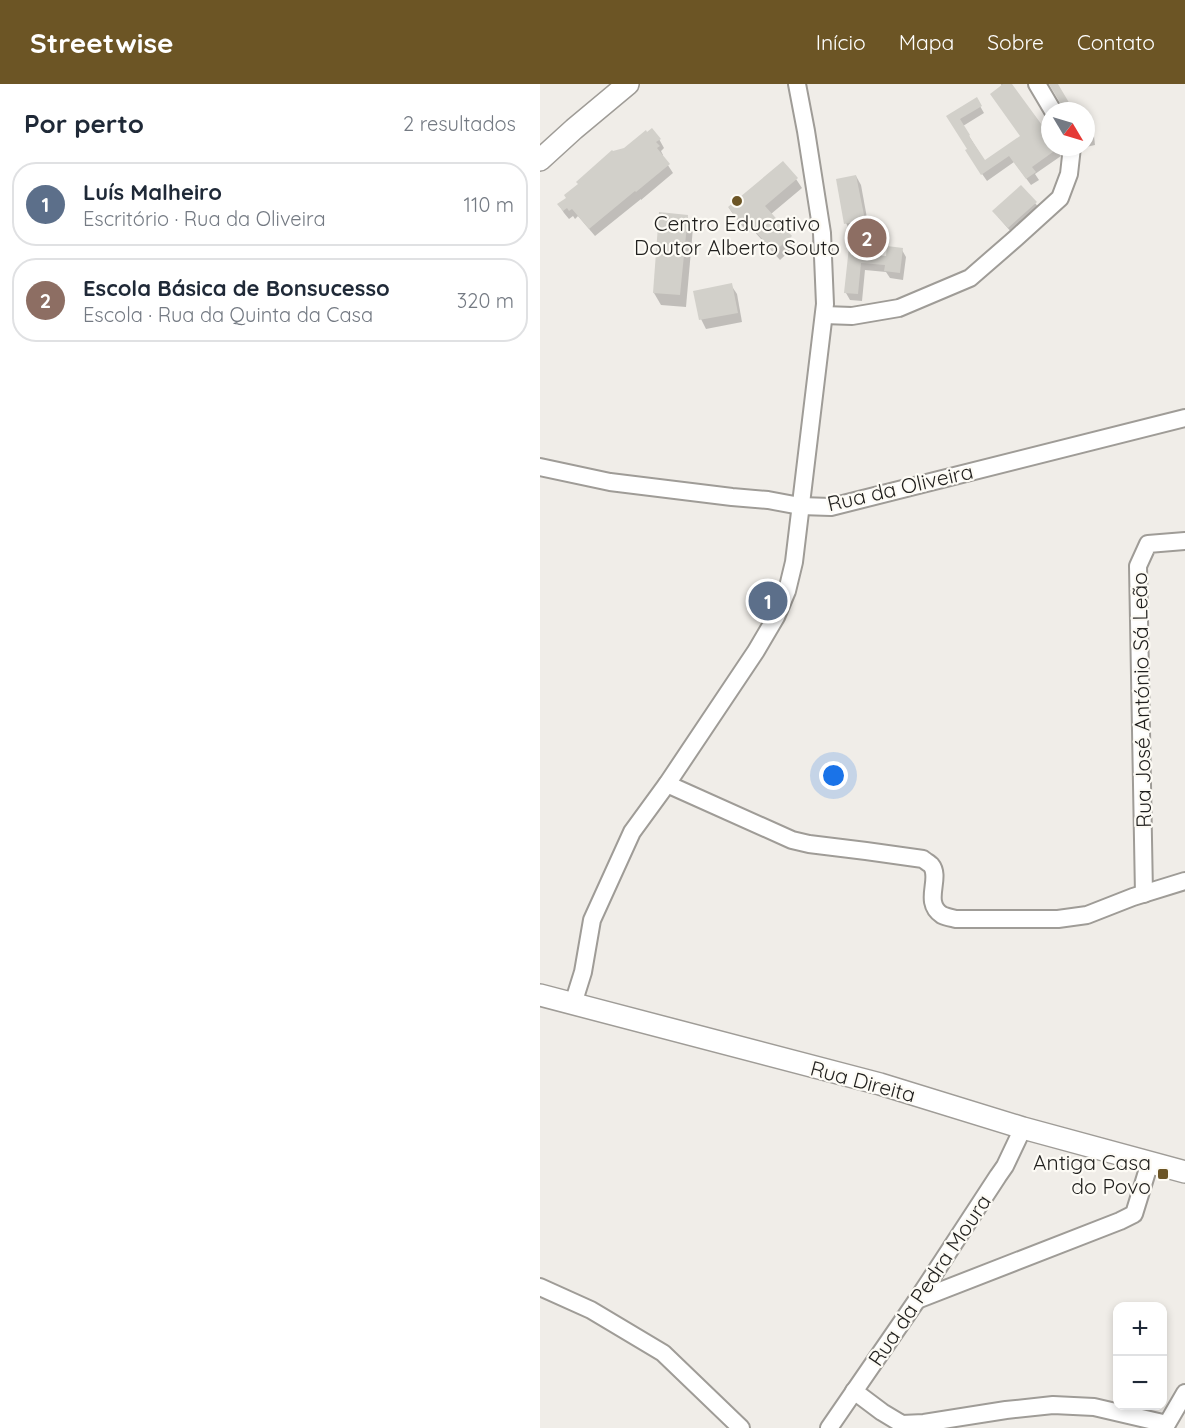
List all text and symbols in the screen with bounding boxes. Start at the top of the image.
text: Streetwise [30,25,173,60]
text: Início [816,29,866,55]
text: Mapa [899,29,954,55]
text: Sobre [987,29,1044,55]
text: Contato [1077,29,1155,55]
north arrow [1041,102,1095,156]
text: Por perto [24,107,144,140]
text: 2 resultados [403,111,516,136]
text: Luís Malheiro [83,178,222,206]
text: 1 [42,192,49,217]
text: 110 m [464,192,514,217]
marker: Centro Educativo Doutor Alberto Souto [730,194,744,208]
text: Escritório · Rua da Oliveira [83,206,326,231]
place label: Centro Educativo Doutor Alberto Souto [634,210,840,260]
pin: 2 [848,216,886,260]
text: Escola Básica de Bonsucesso [83,274,390,302]
text: 2 [40,288,51,313]
text: 320 m [457,288,514,313]
text: Escola · Rua da Quinta da Casa [83,302,373,327]
street label: Rua da Oliveira [825,458,975,516]
street label: Rua José António Sá Leão [1126,572,1156,828]
pin: 1 [748,578,788,624]
your location [819,761,848,790]
street label: Rua Direita [808,1055,918,1107]
place label: Antiga Casa do Povo [1033,1149,1151,1199]
marker: Antiga Casa do Povo [1156,1167,1170,1181]
street label: Rua da Pedra Moura [862,1189,996,1371]
map controls [1113,1302,1167,1410]
button: + [1113,1302,1167,1356]
button: − [1113,1356,1167,1410]

